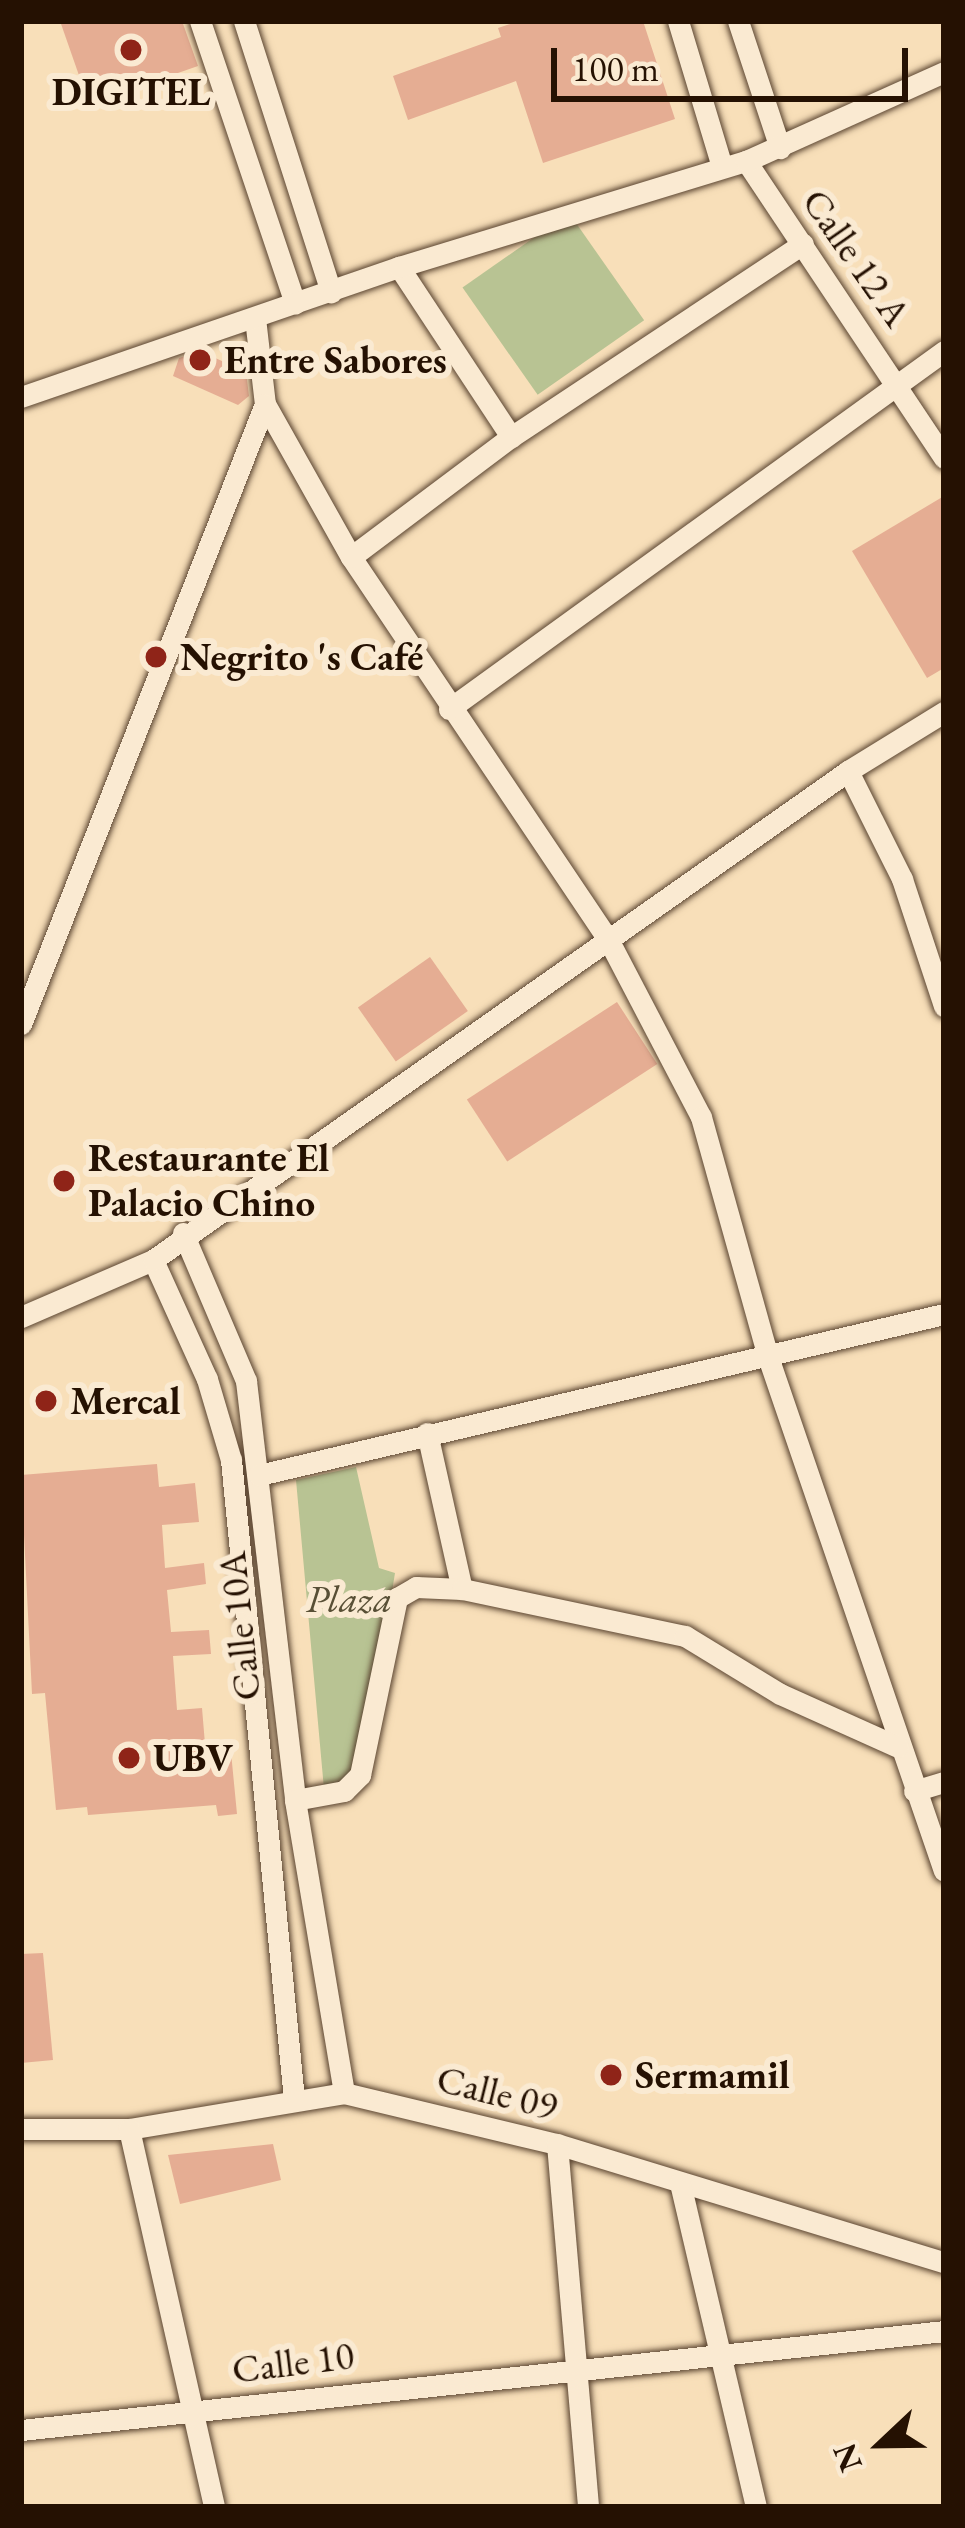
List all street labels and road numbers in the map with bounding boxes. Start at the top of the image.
street label: Calle 12 A [792,180,920,336]
street label: Calle 10A [209,1549,271,1703]
street label: Calle 09 [432,2055,562,2131]
street label: Calle 10 [229,2332,357,2394]

